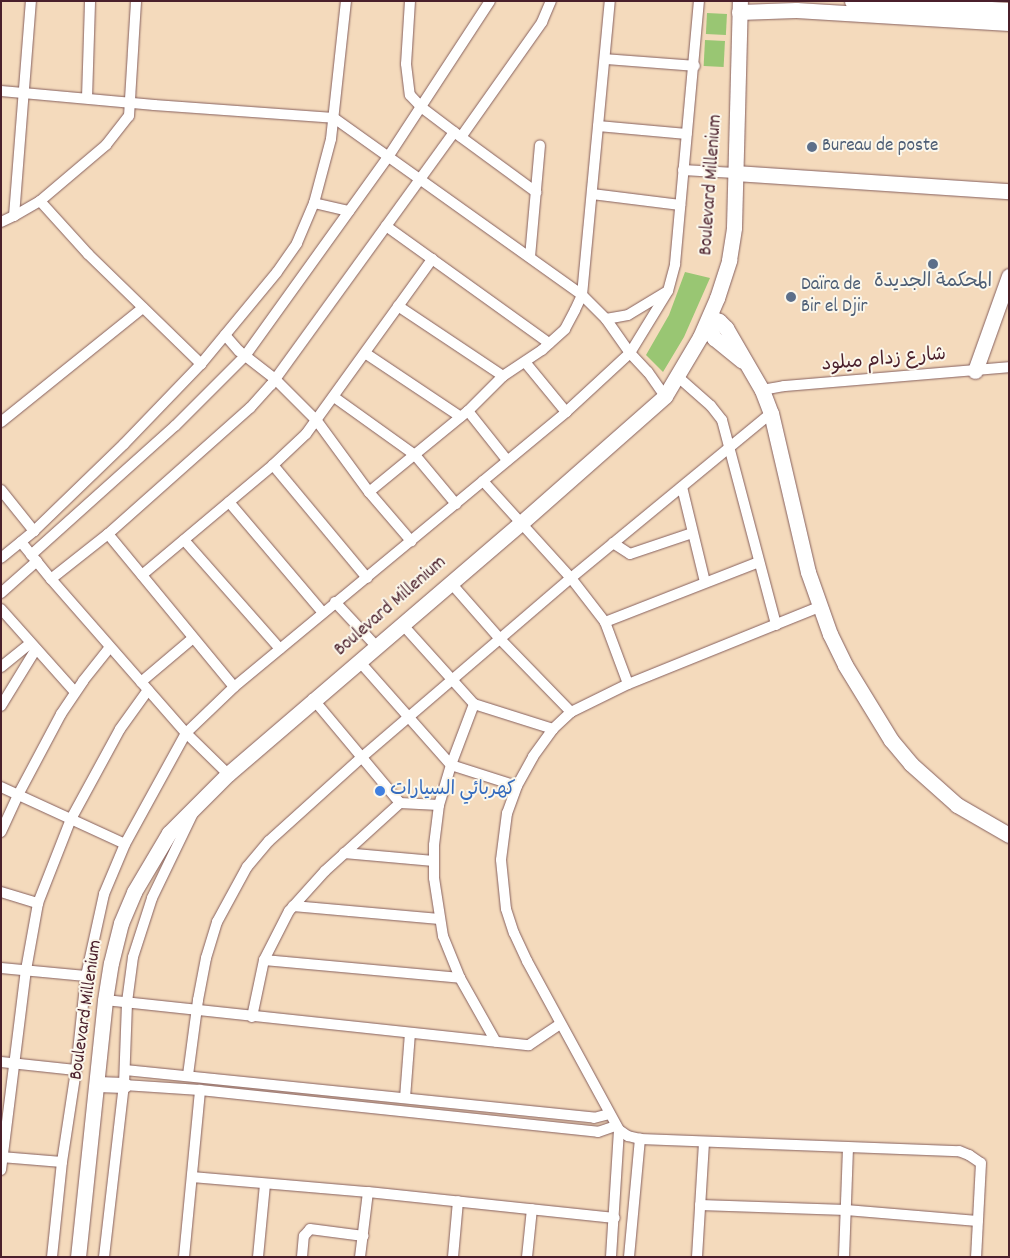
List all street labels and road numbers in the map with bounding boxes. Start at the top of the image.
street label: Boulevard Millenium [696,114,728,256]
street label: شارع زدام ميلود [821,344,947,378]
street label: Boulevard Millenium [330,552,452,662]
street label: Boulevard Millenium [66,939,108,1081]

